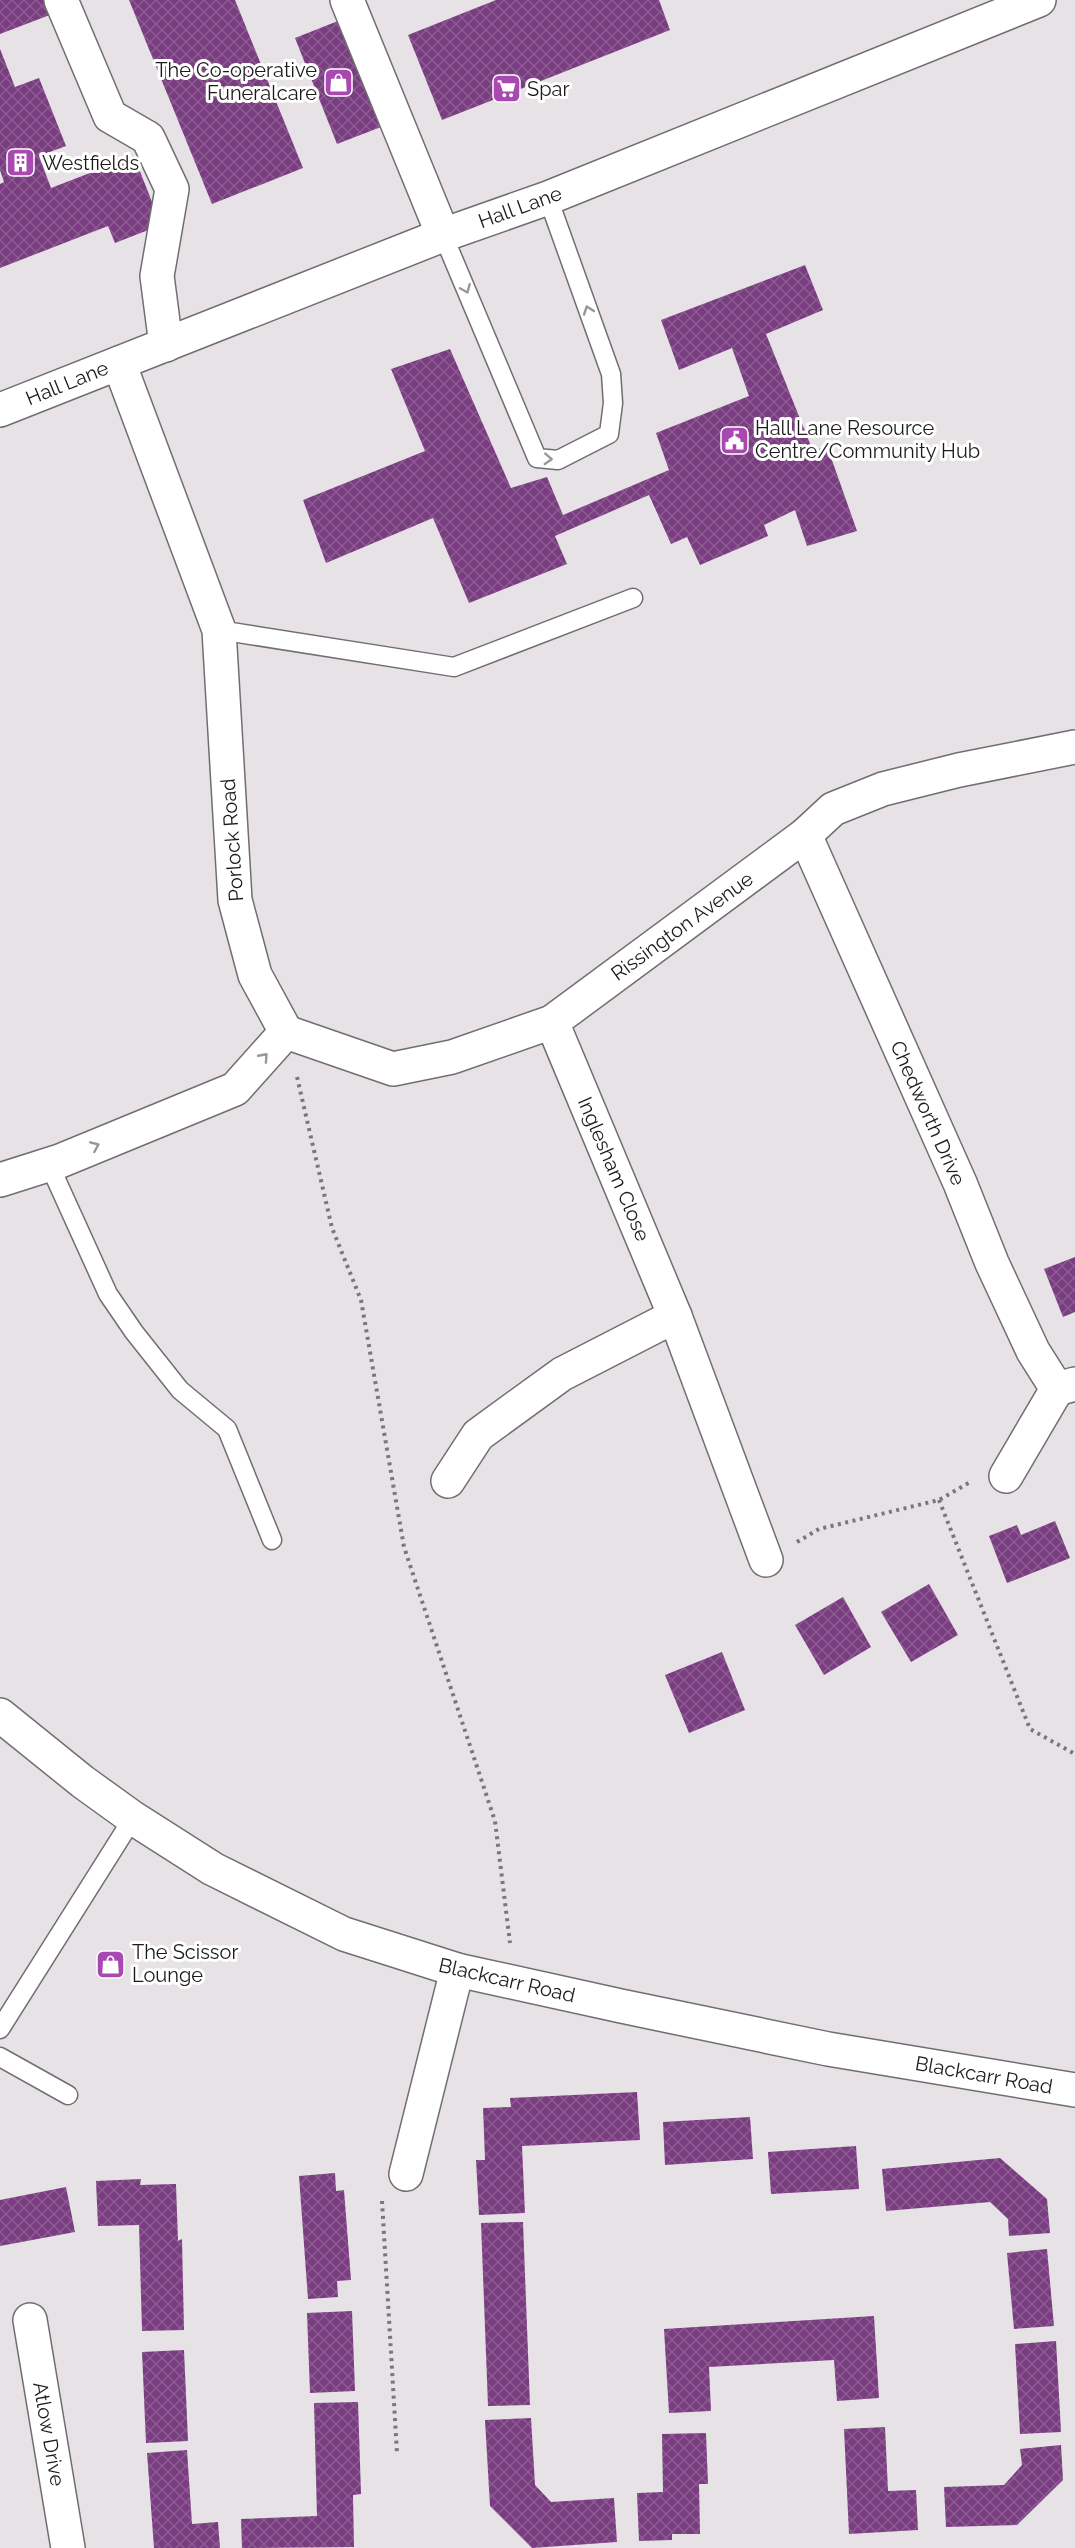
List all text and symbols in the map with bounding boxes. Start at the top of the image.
place label: The Co-operative Funeralcare [155,58,317,105]
shop icon: The Co-operative Funeralcare [322,66,354,98]
supermarket icon: Spar [490,73,522,105]
place label: Spar [527,77,569,101]
building icon: Westfields [5,147,37,179]
place label: Westfields [42,151,139,175]
street label: Hall Lane [475,181,565,233]
one-way arrow [459,283,471,294]
one-way arrow [583,305,596,316]
street label: Hall Lane [22,356,112,410]
place label: Hall Lane Resource Centre/Community Hub [755,416,980,463]
public building icon: Hall Lane Resource Centre/Community Hub [718,424,750,456]
one-way arrow [544,452,553,465]
street label: Porlock Road [216,778,248,902]
street label: Rissington Avenue [606,866,758,986]
street label: Chedworth Drive [885,1037,971,1189]
one-way arrow [257,1053,268,1064]
street label: Inglesham Close [573,1093,655,1245]
one-way arrow [88,1141,99,1153]
place label: The Scissor Lounge [132,1940,238,1987]
shop icon: The Scissor Lounge [95,1948,127,1980]
street label: Blackcarr Road [436,1953,578,2007]
street label: Blackcarr Road [913,2051,1055,2099]
street label: Atlow Drive [28,2380,70,2488]

